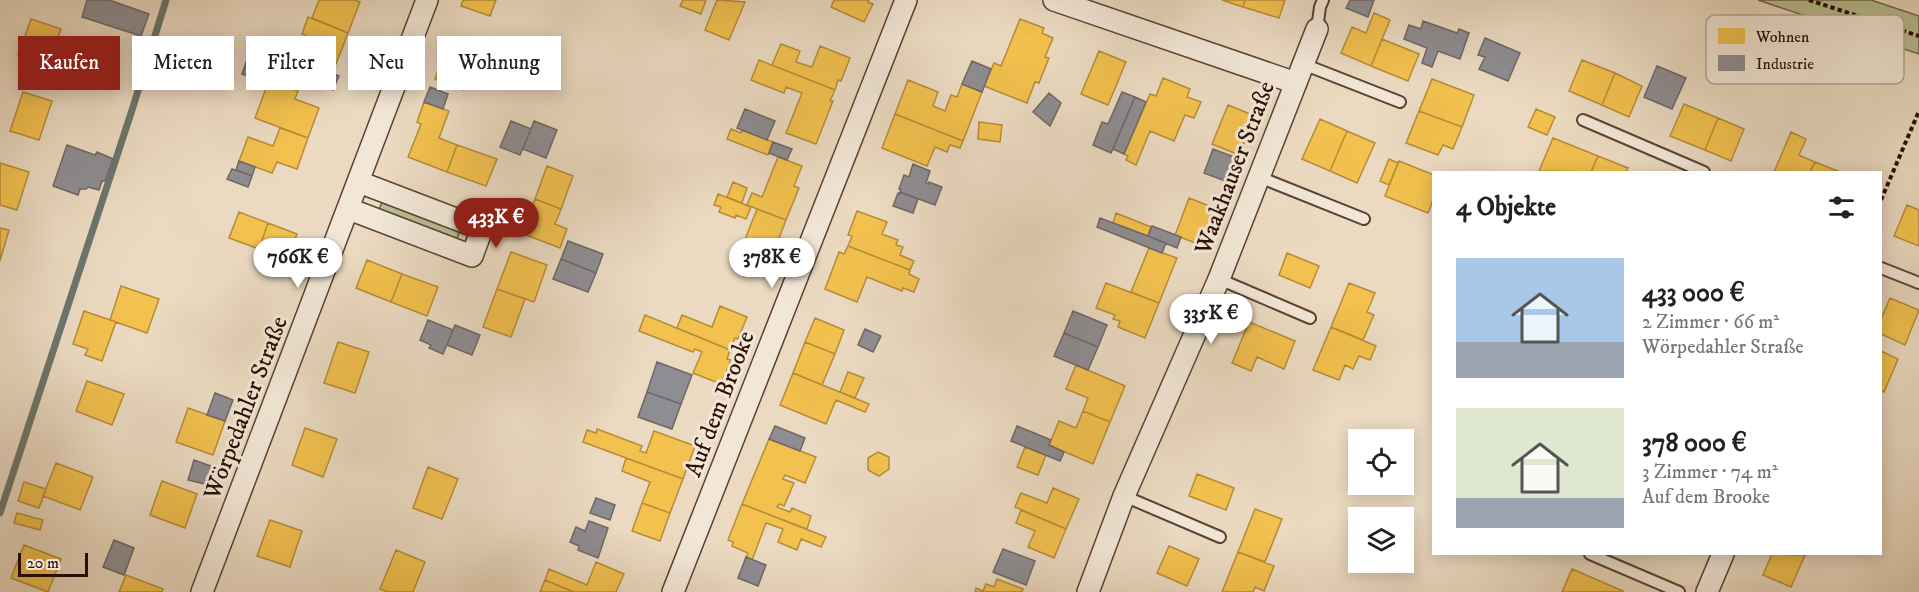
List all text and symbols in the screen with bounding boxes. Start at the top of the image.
legend [1706,15,1904,84]
text: Wohnen [1755,27,1810,47]
chip: Kaufen [18,36,120,90]
chip: Mieten [132,36,234,90]
chip: Filter [246,36,336,90]
chip: Neu [348,36,425,90]
chip: Wohnung [437,36,561,90]
text: Industrie [1756,54,1814,74]
street label: Waakhauser Straße [1188,77,1282,260]
text: 4 Objekte [1456,191,1556,224]
icon: filters [1825,191,1858,224]
pin: 433K € [447,198,545,249]
text: 433K € [468,205,524,230]
pin: 766K € [249,238,347,289]
pin: 378K € [723,238,821,289]
text: 766K € [267,245,329,270]
text: 378K € [743,245,801,270]
text: 433 000 € [1642,277,1745,310]
icon: home [1504,282,1576,354]
pin: 335K € [1162,294,1260,345]
text: 335K € [1184,301,1238,326]
text: 2 Zimmer · 66 m² [1642,310,1779,335]
street label: Wörpedahler Straße [197,312,295,505]
street label: Auf dem Brooke [678,327,762,481]
text: Wörpedahler Straße [1642,335,1804,360]
text: 378 000 € [1642,427,1747,460]
map controls [1348,429,1414,573]
button: locate [1348,429,1414,495]
icon: home [1504,432,1576,504]
text: 3 Zimmer · 74 m² [1642,460,1778,485]
text: Auf dem Brooke [1642,485,1770,510]
button: layers [1348,507,1414,573]
scale bar [18,550,88,578]
text: 20 m [27,553,59,573]

